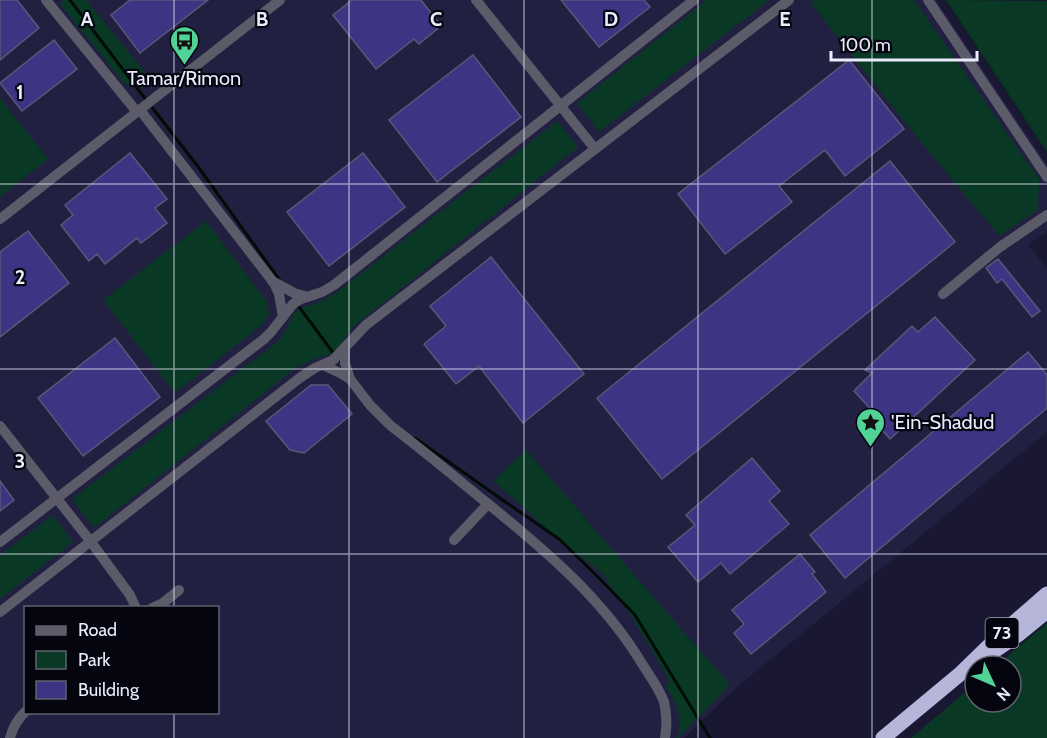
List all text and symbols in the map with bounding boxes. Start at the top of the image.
text: A [81,7,94,31]
text: B [256,7,268,31]
text: C [430,7,442,31]
text: D [604,7,618,31]
text: E [779,7,791,31]
bus stop icon: Tamar/Rimon [168,24,200,66]
scale bar [831,24,976,62]
text: 100 m [840,34,891,56]
place label: Tamar/Rimon [127,66,241,90]
text: 1 [16,80,24,104]
text: 2 [15,265,25,289]
place icon: 'Ein-Shadud [854,406,886,448]
place label: 'Ein-Shadud [891,410,994,434]
text: 3 [15,449,25,473]
legend [24,606,219,714]
road number: 73 [986,618,1018,648]
text: Road [78,619,117,641]
text: Park [78,649,111,671]
north arrow [963,654,1023,714]
text: Building [78,679,140,701]
text: N [993,683,1014,705]

